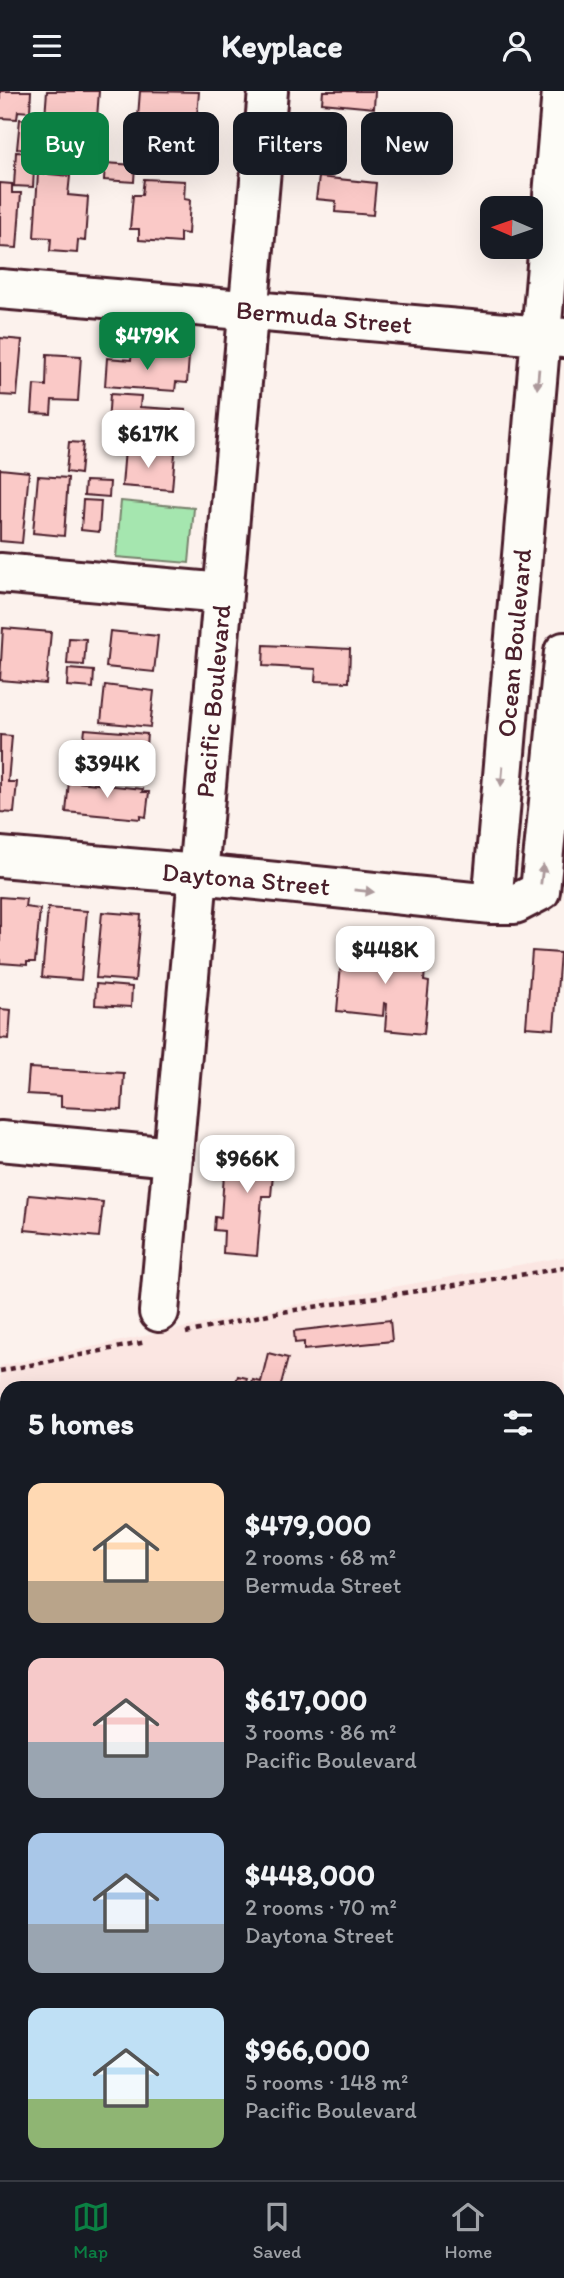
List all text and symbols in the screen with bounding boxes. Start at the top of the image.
icon: menu [28,27,66,65]
text: Keyplace [221,27,343,65]
icon: person [498,27,536,65]
chip: Buy [21,112,109,175]
chip: Rent [123,112,219,175]
chip: Filters [233,112,347,175]
chip: New [361,112,453,175]
north arrow [480,196,542,259]
map controls [480,196,543,259]
street label: Bermuda Street [235,293,414,341]
pin: $479K [98,313,196,372]
text: $479K [115,321,179,349]
one-way arrow [532,368,543,390]
pin: $617K [99,411,197,470]
text: $617K [118,419,178,447]
street label: Ocean Boulevard [490,547,538,739]
street label: Pacific Boulevard [189,603,237,799]
pin: $394K [58,741,156,800]
text: $394K [75,749,139,777]
one-way arrow [496,765,507,787]
street label: Daytona Street [161,856,332,902]
one-way arrow [536,863,547,885]
one-way arrow [353,885,375,896]
pin: $448K [336,927,434,986]
text: $448K [352,935,418,963]
pin: $966K [198,1135,296,1195]
text: $966K [216,1144,278,1172]
icon: filters [499,1404,537,1442]
text: 5 homes [28,1405,134,1442]
text: $479,000 [245,1506,371,1543]
icon: home [84,1511,168,1595]
text: 2 rooms · 68 m² [245,1543,396,1571]
text: Bermuda Street [245,1571,401,1599]
text: $617,000 [245,1681,367,1718]
icon: home [84,1686,168,1770]
text: 3 rooms · 86 m² [245,1718,397,1746]
text: Pacific Boulevard [245,1746,417,1774]
text: $448,000 [245,1856,375,1893]
icon: home [84,1861,168,1945]
text: 2 rooms · 70 m² [245,1893,397,1921]
text: Daytona Street [245,1921,394,1949]
text: $966,000 [245,2031,370,2068]
icon: home [84,2036,168,2120]
text: 5 rooms · 148 m² [245,2068,408,2096]
text: Pacific Boulevard [245,2096,417,2124]
tab: Map [72,2198,110,2263]
tab: Saved [253,2198,301,2263]
tab: Home [444,2198,492,2263]

